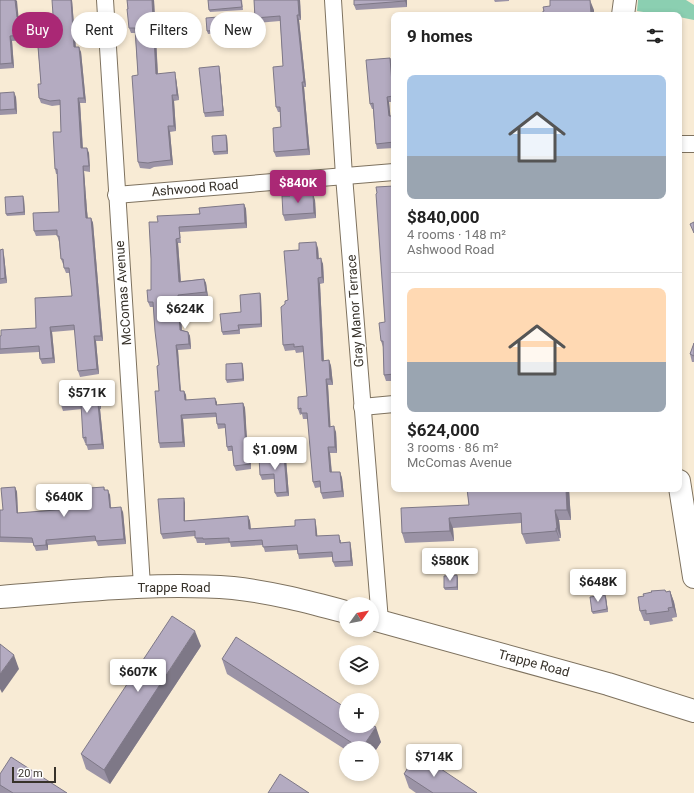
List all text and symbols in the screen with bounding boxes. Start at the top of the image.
chip: Buy [12,12,63,48]
chip: Rent [71,12,127,48]
chip: Filters [135,12,202,48]
chip: New [210,12,266,48]
icon: filters [644,25,666,47]
text: 9 homes [407,26,473,46]
icon: home [501,101,573,173]
pin: $840K [270,170,326,204]
text: $840K [279,175,317,190]
street label: Ashwood Road [151,177,239,199]
text: $840,000 [407,207,479,227]
text: 4 rooms · 148 m² [407,227,506,242]
street label: McComas Avenue [112,240,134,346]
text: Ashwood Road [407,242,494,257]
street label: Gray Manor Terrace [344,254,366,368]
pin: $624K [157,296,213,330]
text: $624K [166,301,204,316]
icon: home [501,314,573,386]
pin: $571K [59,380,115,414]
text: $571K [68,385,106,400]
text: $624,000 [407,420,479,440]
pin: $1.09M [242,437,308,471]
text: 3 rooms · 86 m² [407,440,499,455]
text: $1.09M [253,442,298,457]
text: McComas Avenue [407,455,512,470]
pin: $640K [36,484,92,518]
text: $640K [45,489,83,504]
pin: $580K [422,548,478,582]
text: $580K [431,553,469,568]
pin: $648K [570,569,626,603]
text: $648K [579,574,617,589]
street label: Trappe Road [137,580,211,595]
north arrow [339,597,379,637]
map controls [339,597,379,781]
button: layers [339,645,379,685]
street label: Trappe Road [497,646,571,680]
pin: $607K [110,659,166,693]
text: $607K [119,664,157,679]
button: + [339,693,379,733]
button: − [339,741,379,781]
pin: $714K [406,744,462,778]
text: $714K [415,749,453,764]
scale bar [12,765,56,784]
text: 20 m [18,767,43,780]

